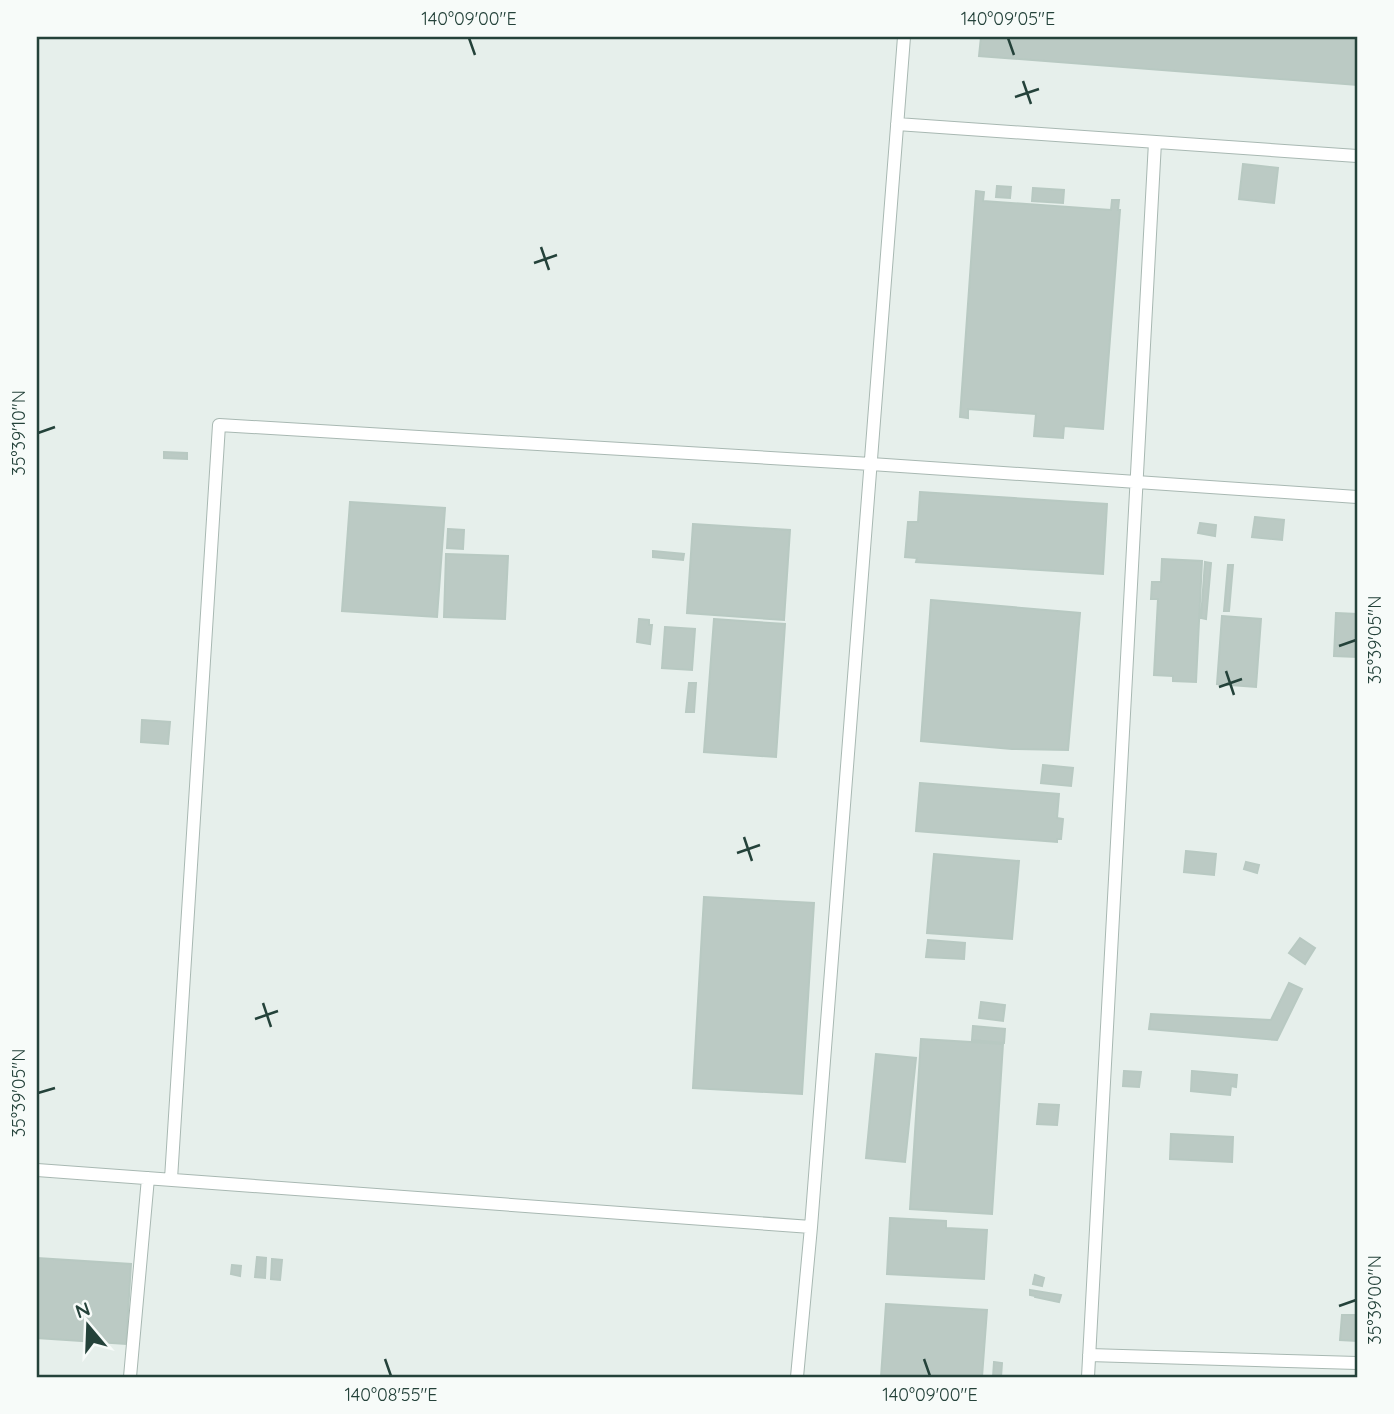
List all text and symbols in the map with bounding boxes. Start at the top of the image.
text: 140°09'00"E [421,7,517,30]
text: 140°09'05"E [961,7,1055,30]
text: 35°39'10"N [7,390,30,476]
text: 35°39'05"N [1363,596,1386,684]
text: 35°39'05"N [7,1049,30,1137]
text: 35°39'00"N [1363,1255,1386,1345]
north arrow [52,1292,122,1362]
text: N [72,1296,93,1324]
text: 140°08'55"E [344,1383,438,1406]
text: 140°09'00"E [882,1383,978,1406]

